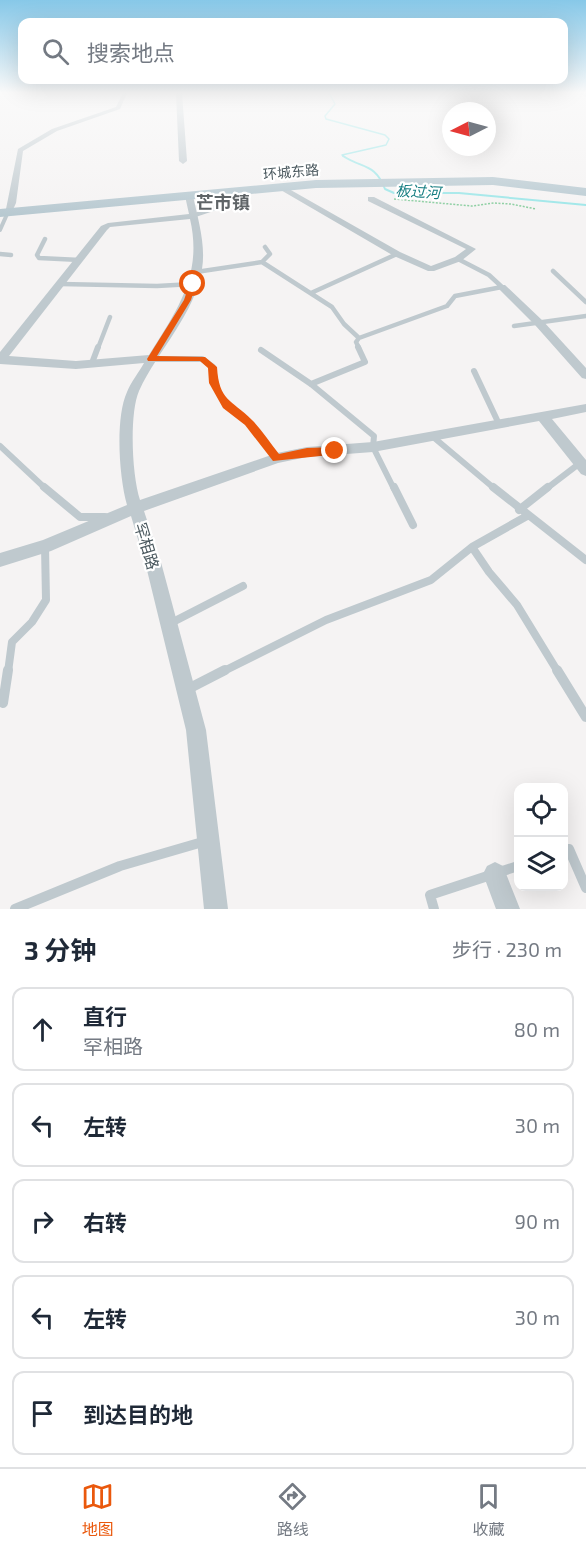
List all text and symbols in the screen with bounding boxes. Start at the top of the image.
search box [18,18,568,84]
icon: search [39,35,72,68]
text: 搜索地点 [87,39,175,65]
north arrow [442,102,496,156]
street label: 环城东路 [262,161,320,182]
water label: 板过河 [395,181,444,201]
district label: 芒市镇 [196,191,250,213]
route start [179,270,205,296]
route end [321,437,347,463]
street label: 罕相路 [131,520,164,572]
map controls [514,783,568,891]
button: locate [514,783,568,837]
button: layers [514,837,568,891]
text: 3 分钟 [24,934,96,965]
text: 步行 · 230 m [452,937,562,961]
text: 直行 [83,1003,127,1029]
icon: ahead [26,1013,59,1046]
text: 80 m [514,1017,560,1041]
text: 罕相路 [83,1034,143,1058]
icon: left [26,1109,59,1142]
text: 左转 [83,1113,127,1139]
text: 30 m [515,1113,560,1137]
icon: right [26,1205,59,1238]
text: 右转 [83,1209,127,1235]
text: 90 m [515,1209,560,1233]
icon: left [26,1301,59,1334]
text: 左转 [83,1305,127,1331]
text: 30 m [515,1305,560,1329]
icon: arrive [26,1397,59,1430]
text: 到达目的地 [83,1401,193,1427]
tab: 地图 [81,1480,114,1540]
tab: 路线 [276,1480,309,1540]
tab: 收藏 [472,1480,505,1540]

